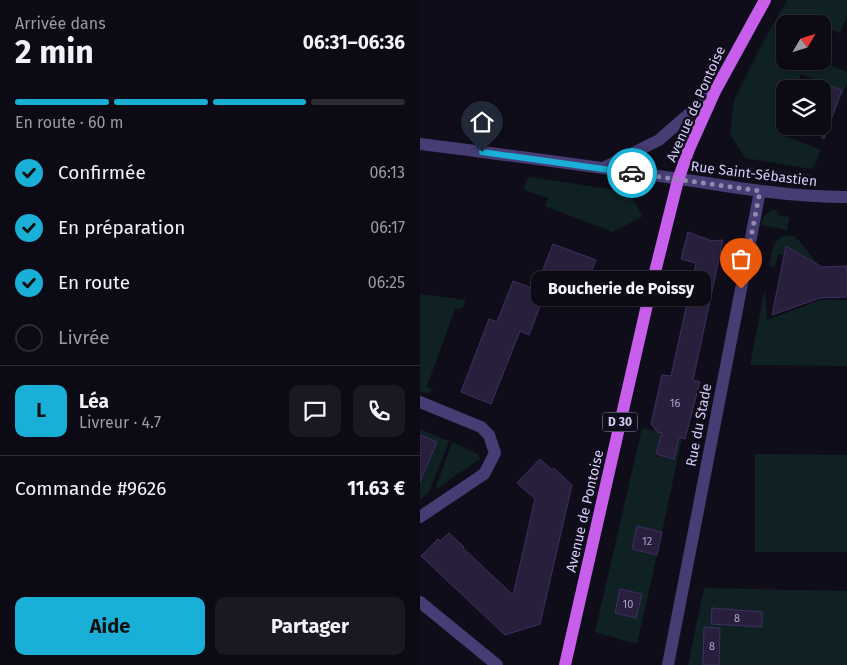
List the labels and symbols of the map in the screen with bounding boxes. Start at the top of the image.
north arrow [776,15,831,70]
street label: Avenue de Pontoise [663,43,729,165]
pin [461,101,503,152]
courier [607,148,657,198]
street label: Rue Saint-Sébastien [690,158,818,190]
pin [720,238,762,289]
callout: Boucherie de Poissy [531,272,711,306]
street label: Rue du Stade [683,382,715,468]
house number: 16 [670,397,680,410]
road number: D 30 [602,412,638,432]
street label: Avenue de Pontoise [563,448,607,574]
house number: 12 [642,535,652,548]
house number: 10 [623,598,633,611]
house number: 8 [734,612,740,625]
house number: 8 [709,640,715,653]

